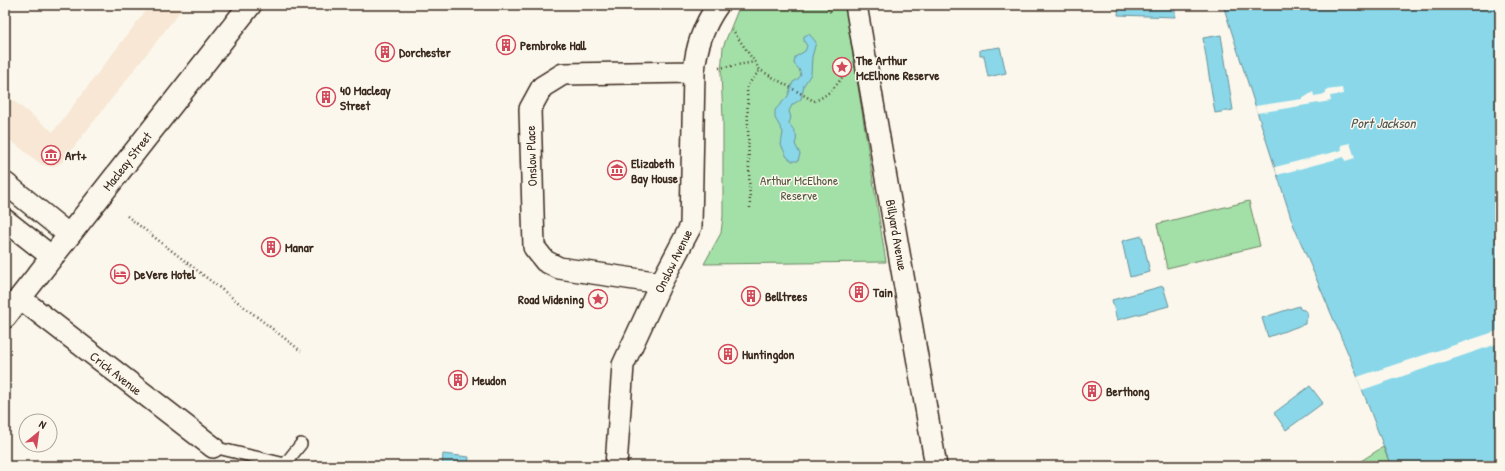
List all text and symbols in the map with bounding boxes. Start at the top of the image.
building icon: Pembroke Hall [495,34,517,56]
place label: Pembroke Hall [520,36,587,54]
building icon: Dorchester [374,41,396,63]
place label: Dorchester [399,43,452,61]
place label: The Arthur McElhone Reserve [855,51,940,84]
place icon: The Arthur McElhone Reserve [831,56,853,78]
place label: 40 Macleay Street [340,81,391,114]
building icon: 40 Macleay Street [315,86,337,108]
water label: Port Jackson [1350,113,1417,132]
street label: Onslow Place [521,125,541,187]
street label: Macleay Street [98,127,156,194]
museum icon: Art+ [40,144,62,166]
place label: Art+ [65,146,87,164]
place label: Elizabeth Bay House [631,154,679,188]
museum icon: Elizabeth Bay House [606,159,628,181]
park label: Arthur McElhone Reserve [760,171,838,204]
street label: Billyard Avenue [882,198,912,272]
street label: Onslow Avenue [650,226,696,296]
building icon: Manar [260,236,282,258]
place label: Manar [285,238,315,256]
hotel icon: DeVere Hotel [109,263,131,285]
place label: DeVere Hotel [134,265,196,283]
building icon: Tain [848,281,870,303]
place label: Tain [872,283,893,301]
building icon: Belltrees [740,285,762,307]
place label: Belltrees [765,287,807,305]
place icon: Road Widening [587,288,609,310]
place label: Road Widening [518,290,584,309]
building icon: Huntingdon [717,343,739,365]
place label: Huntingdon [742,345,795,364]
street label: Crick Avenue [86,347,146,399]
building icon: Meudon [447,369,469,391]
place label: Meudon [472,371,506,389]
building icon: Berthong [1081,380,1103,402]
place label: Berthong [1106,382,1150,401]
north arrow [18,413,58,453]
text: N [37,417,49,432]

